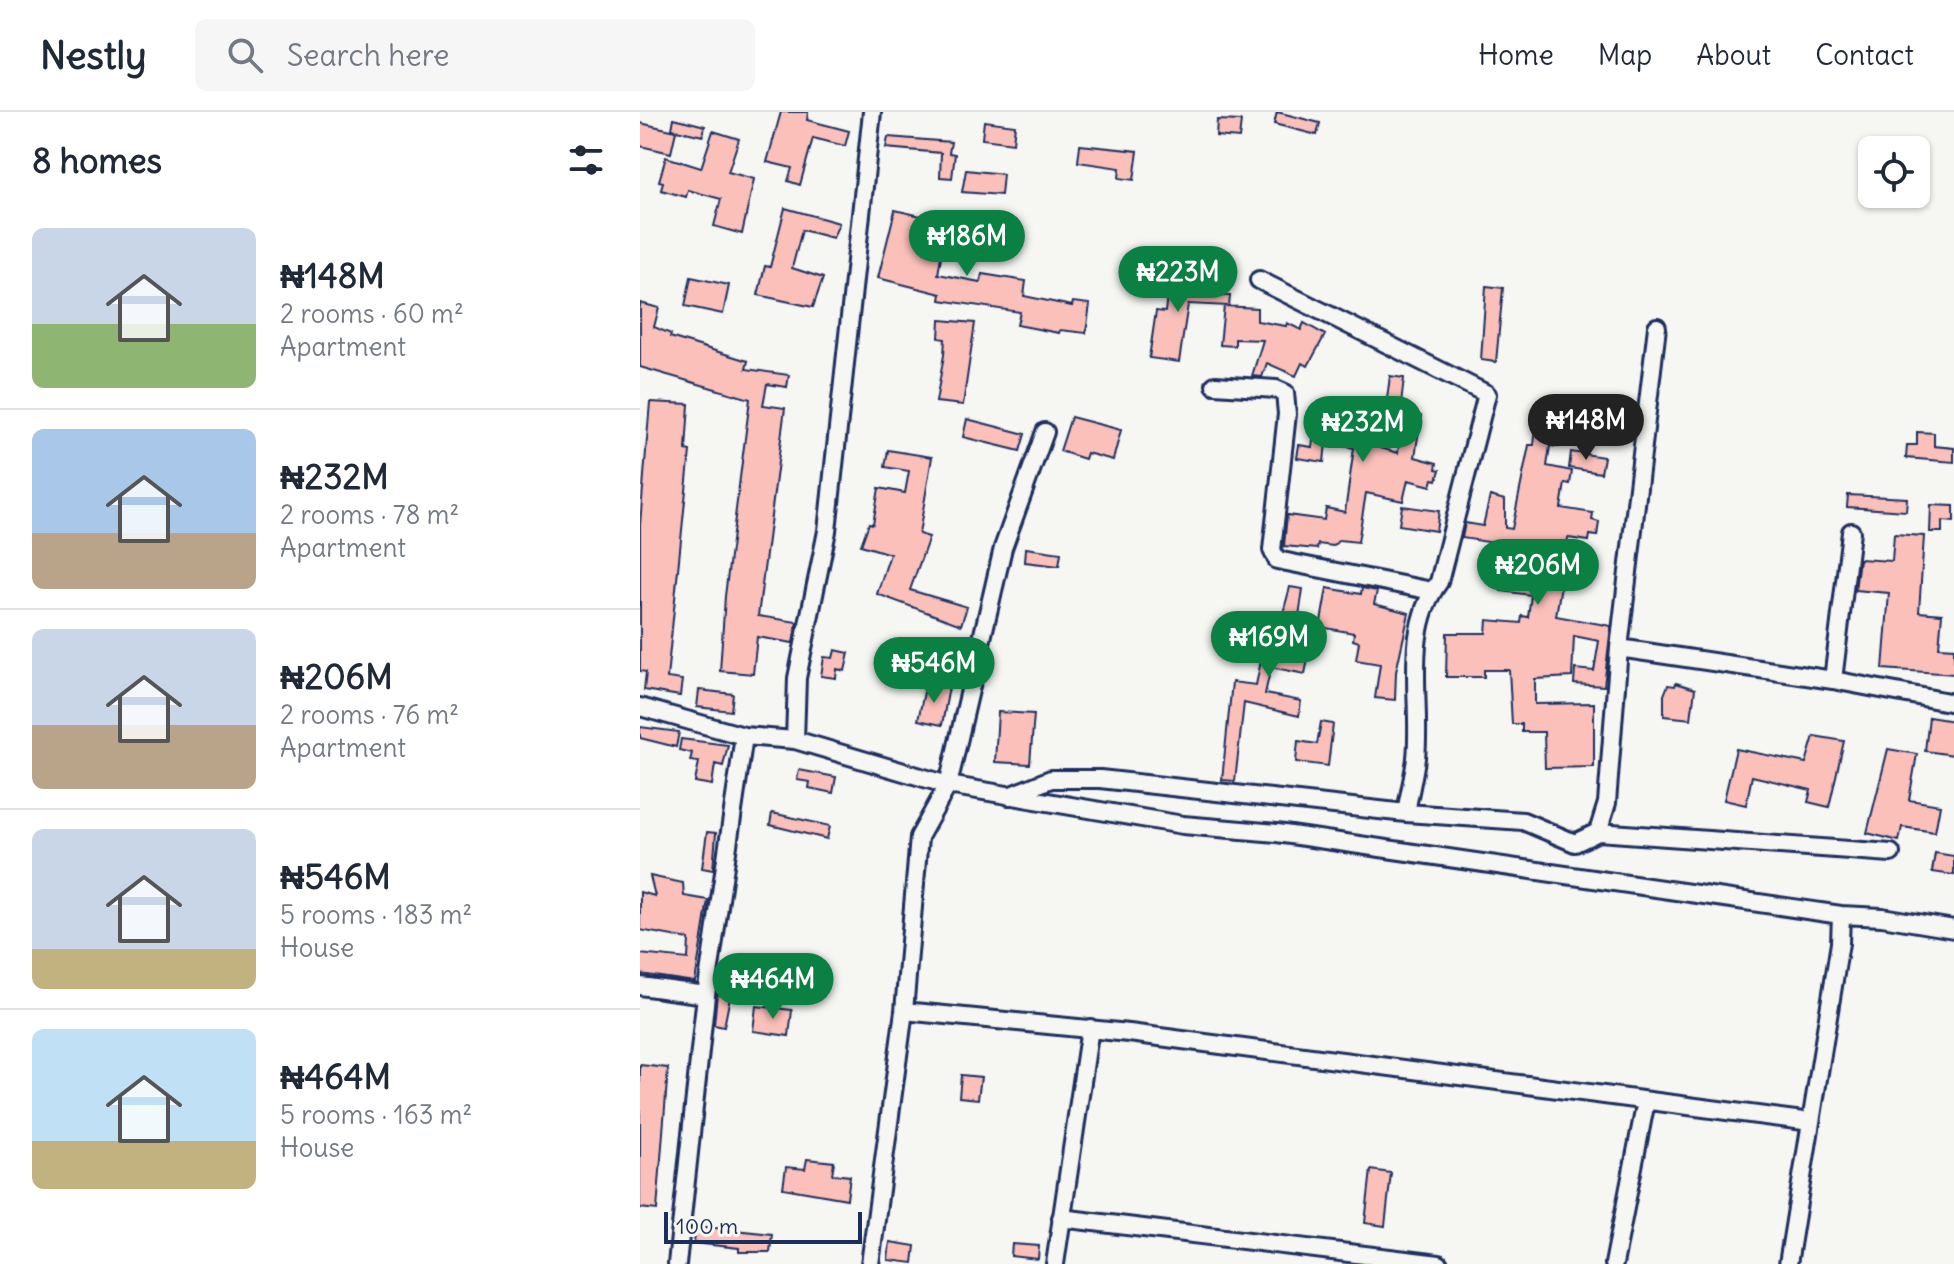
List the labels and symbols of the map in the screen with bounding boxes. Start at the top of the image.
pin: ₦186M [911,210,1023,278]
pin: ₦223M [1122,246,1234,314]
pin: ₦148M [1530,394,1642,462]
pin: ₦232M [1307,396,1419,464]
pin: ₦206M [1482,539,1594,607]
pin: ₦169M [1213,611,1325,679]
pin: ₦546M [878,637,990,705]
pin: ₦464M [717,953,829,1021]
scale bar [664,1208,862,1244]

